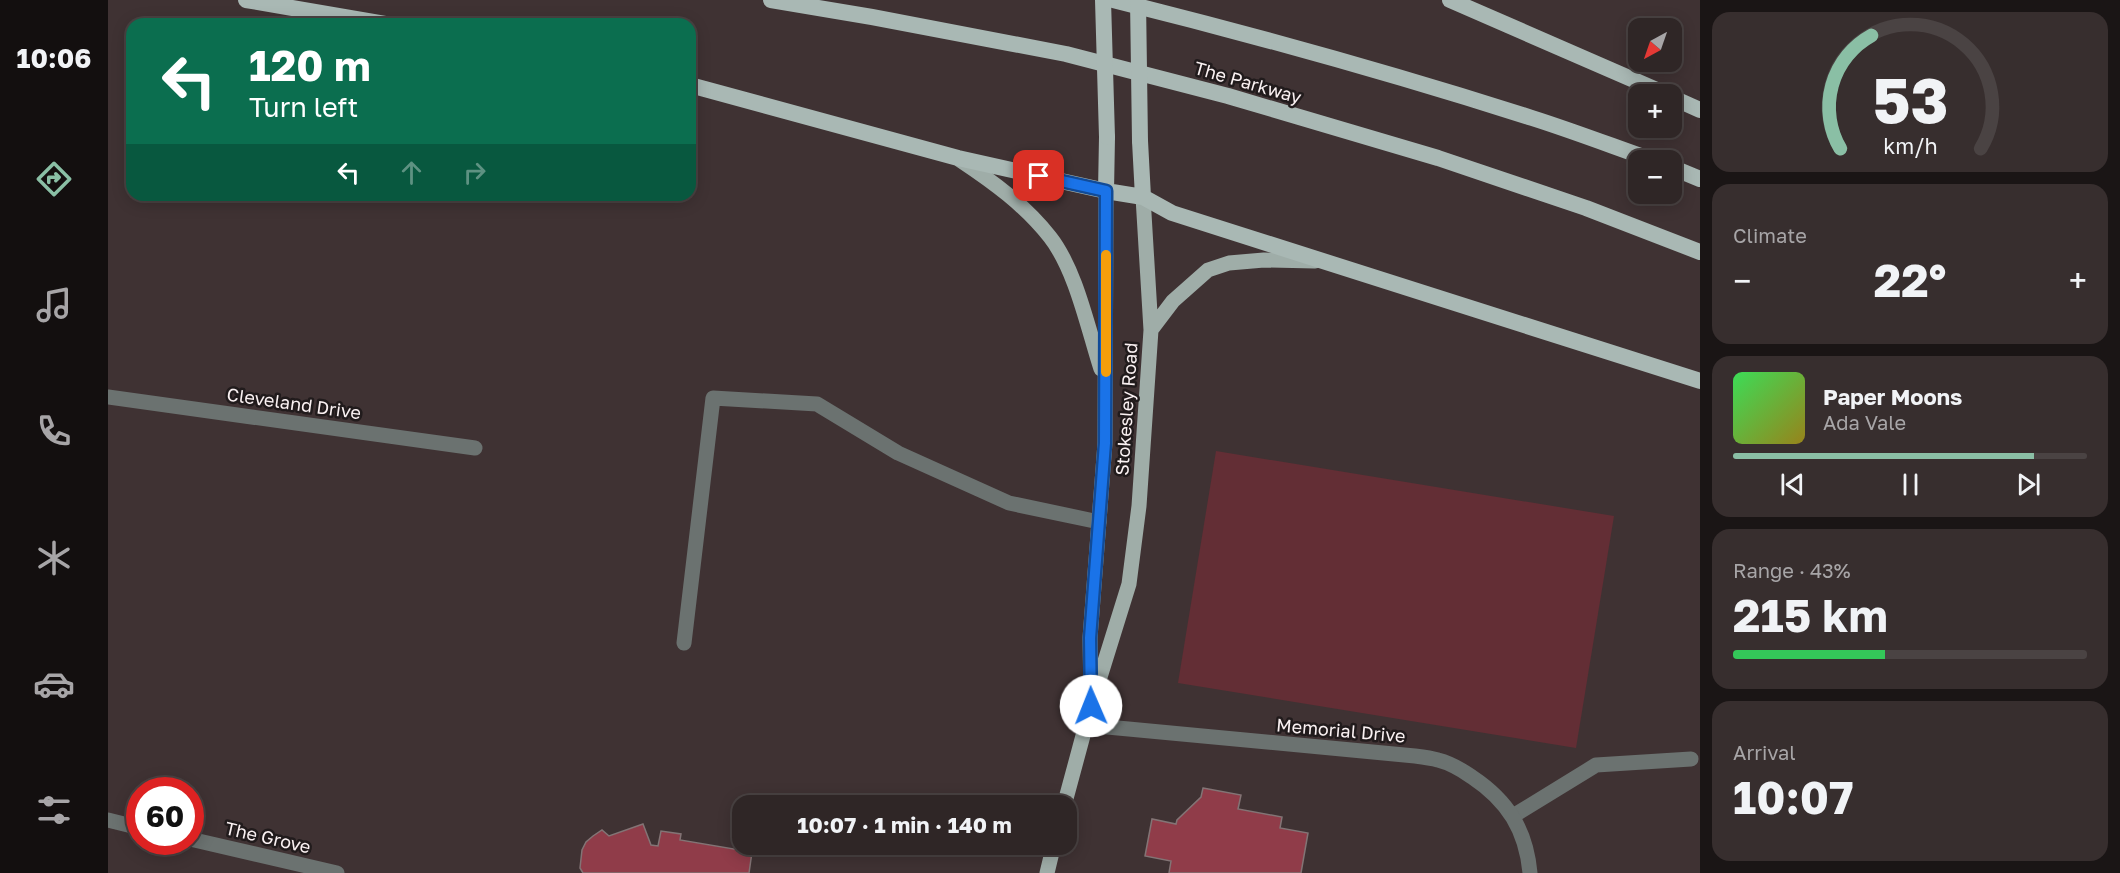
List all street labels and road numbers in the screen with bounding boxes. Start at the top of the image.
street label: The Parkway [1192,56,1304,108]
street label: Stokesley Road [1110,342,1142,476]
street label: Cleveland Drive [226,383,362,423]
street label: Memorial Drive [1276,713,1406,747]
street label: The Grove [223,816,313,858]

